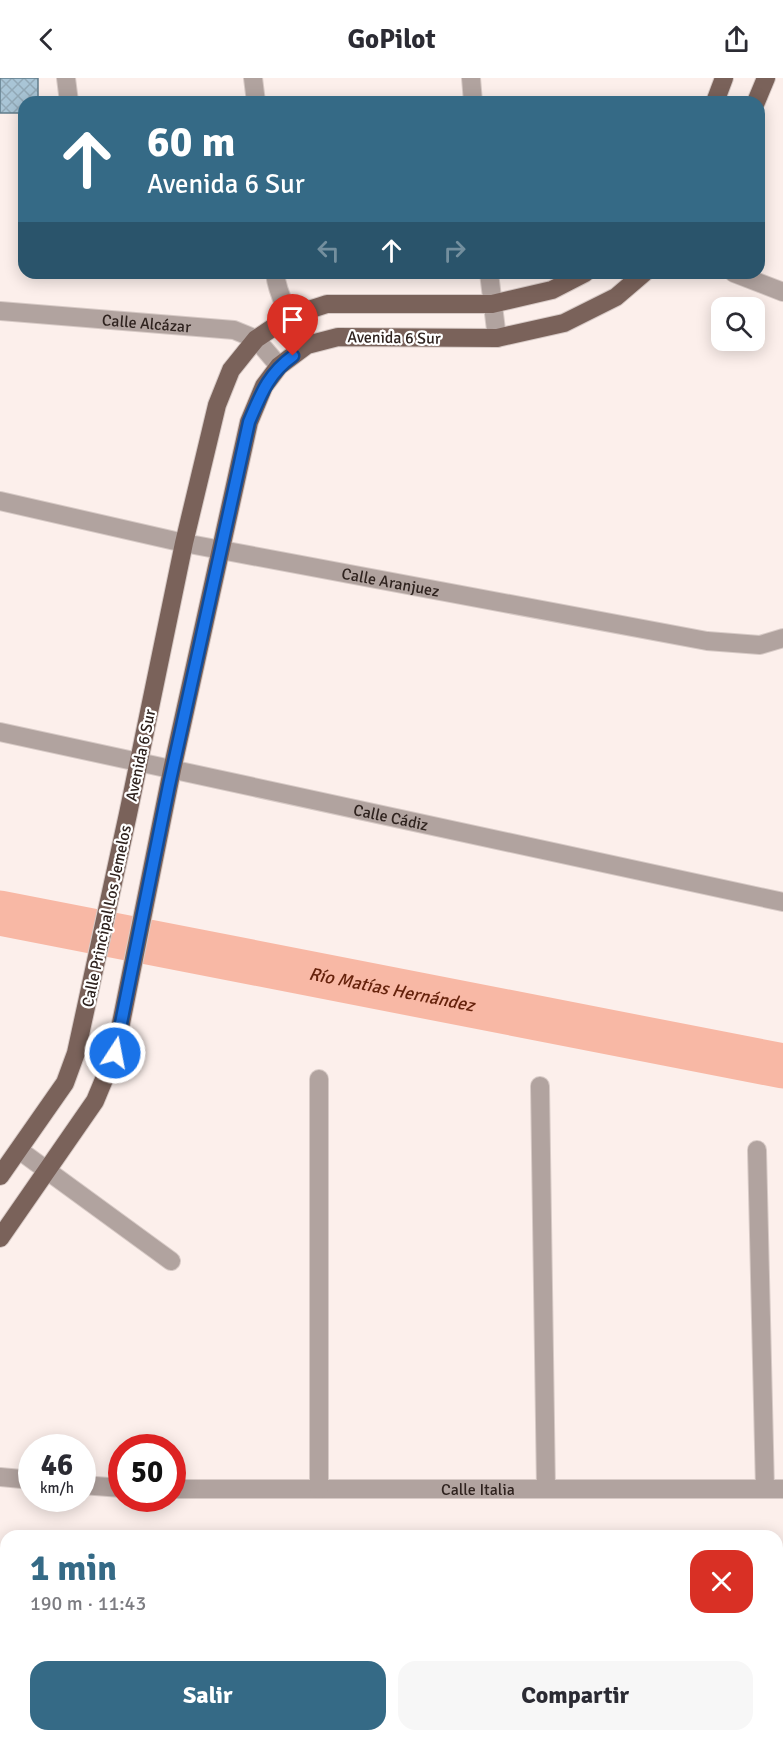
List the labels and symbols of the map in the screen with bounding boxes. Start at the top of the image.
pin [267,294,318,356]
street label: Calle Alcázar [101,310,192,337]
street label: Avenida 6 Sur [347,327,441,349]
street label: Calle Aranjuez [340,564,441,602]
street label: Avenida 6 Sur [121,707,160,803]
street label: Calle Cádiz [351,800,430,836]
street label: Calle Principal Los Jemelos [78,823,136,1009]
water label: Río Matías Hernández [307,963,478,1017]
position arrow [83,1021,147,1085]
speed limit sign: 50 [108,1434,186,1512]
street label: Calle Italia [441,1480,515,1500]

